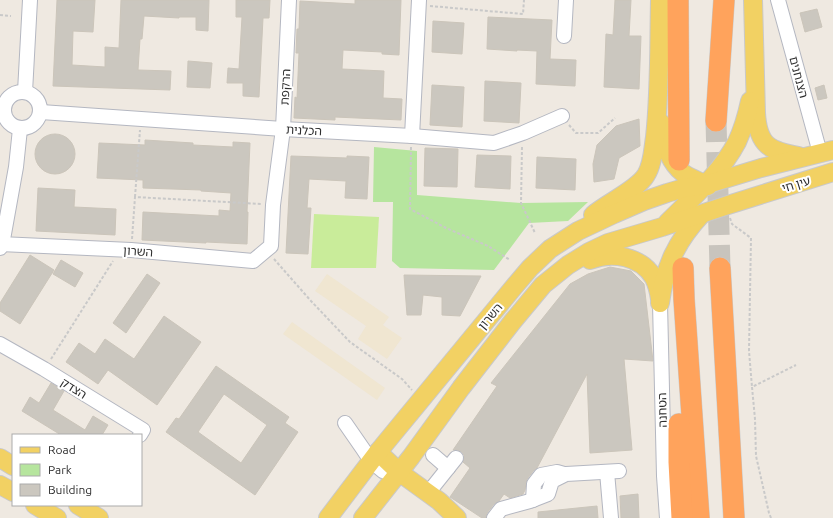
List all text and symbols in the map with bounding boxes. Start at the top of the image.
street label: הצנחנים [787,55,811,99]
street label: הרקפת [278,68,292,106]
street label: הכלנית [286,123,322,137]
street label: עין חי [780,174,812,194]
street label: השרון [123,243,153,259]
street label: השרון [475,300,505,332]
street label: הצדק [59,375,89,401]
street label: הטחנה [655,392,669,428]
legend [12,434,142,506]
text: Road [48,443,76,456]
text: Park [48,463,72,476]
text: Building [48,483,92,496]

